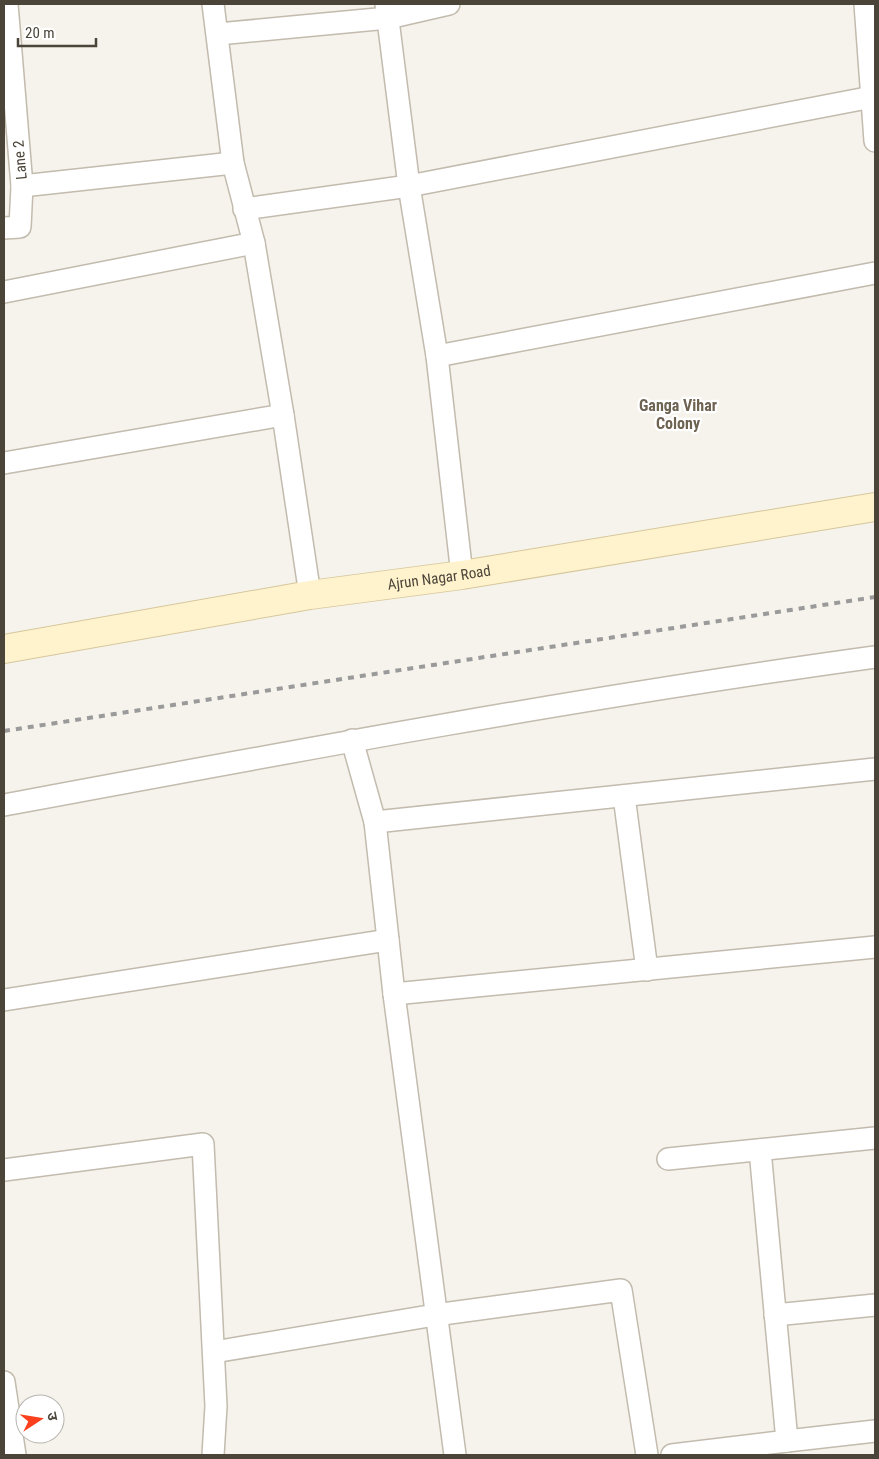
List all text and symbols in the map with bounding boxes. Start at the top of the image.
scale bar [18,15,95,47]
text: 20 m [25,24,55,42]
street label: Lane 2 [9,140,31,180]
district label: Ganga Vihar Colony [639,396,717,433]
street label: Ajrun Nagar Road [387,561,492,594]
north arrow [15,1394,65,1444]
text: उ [44,1411,62,1423]

